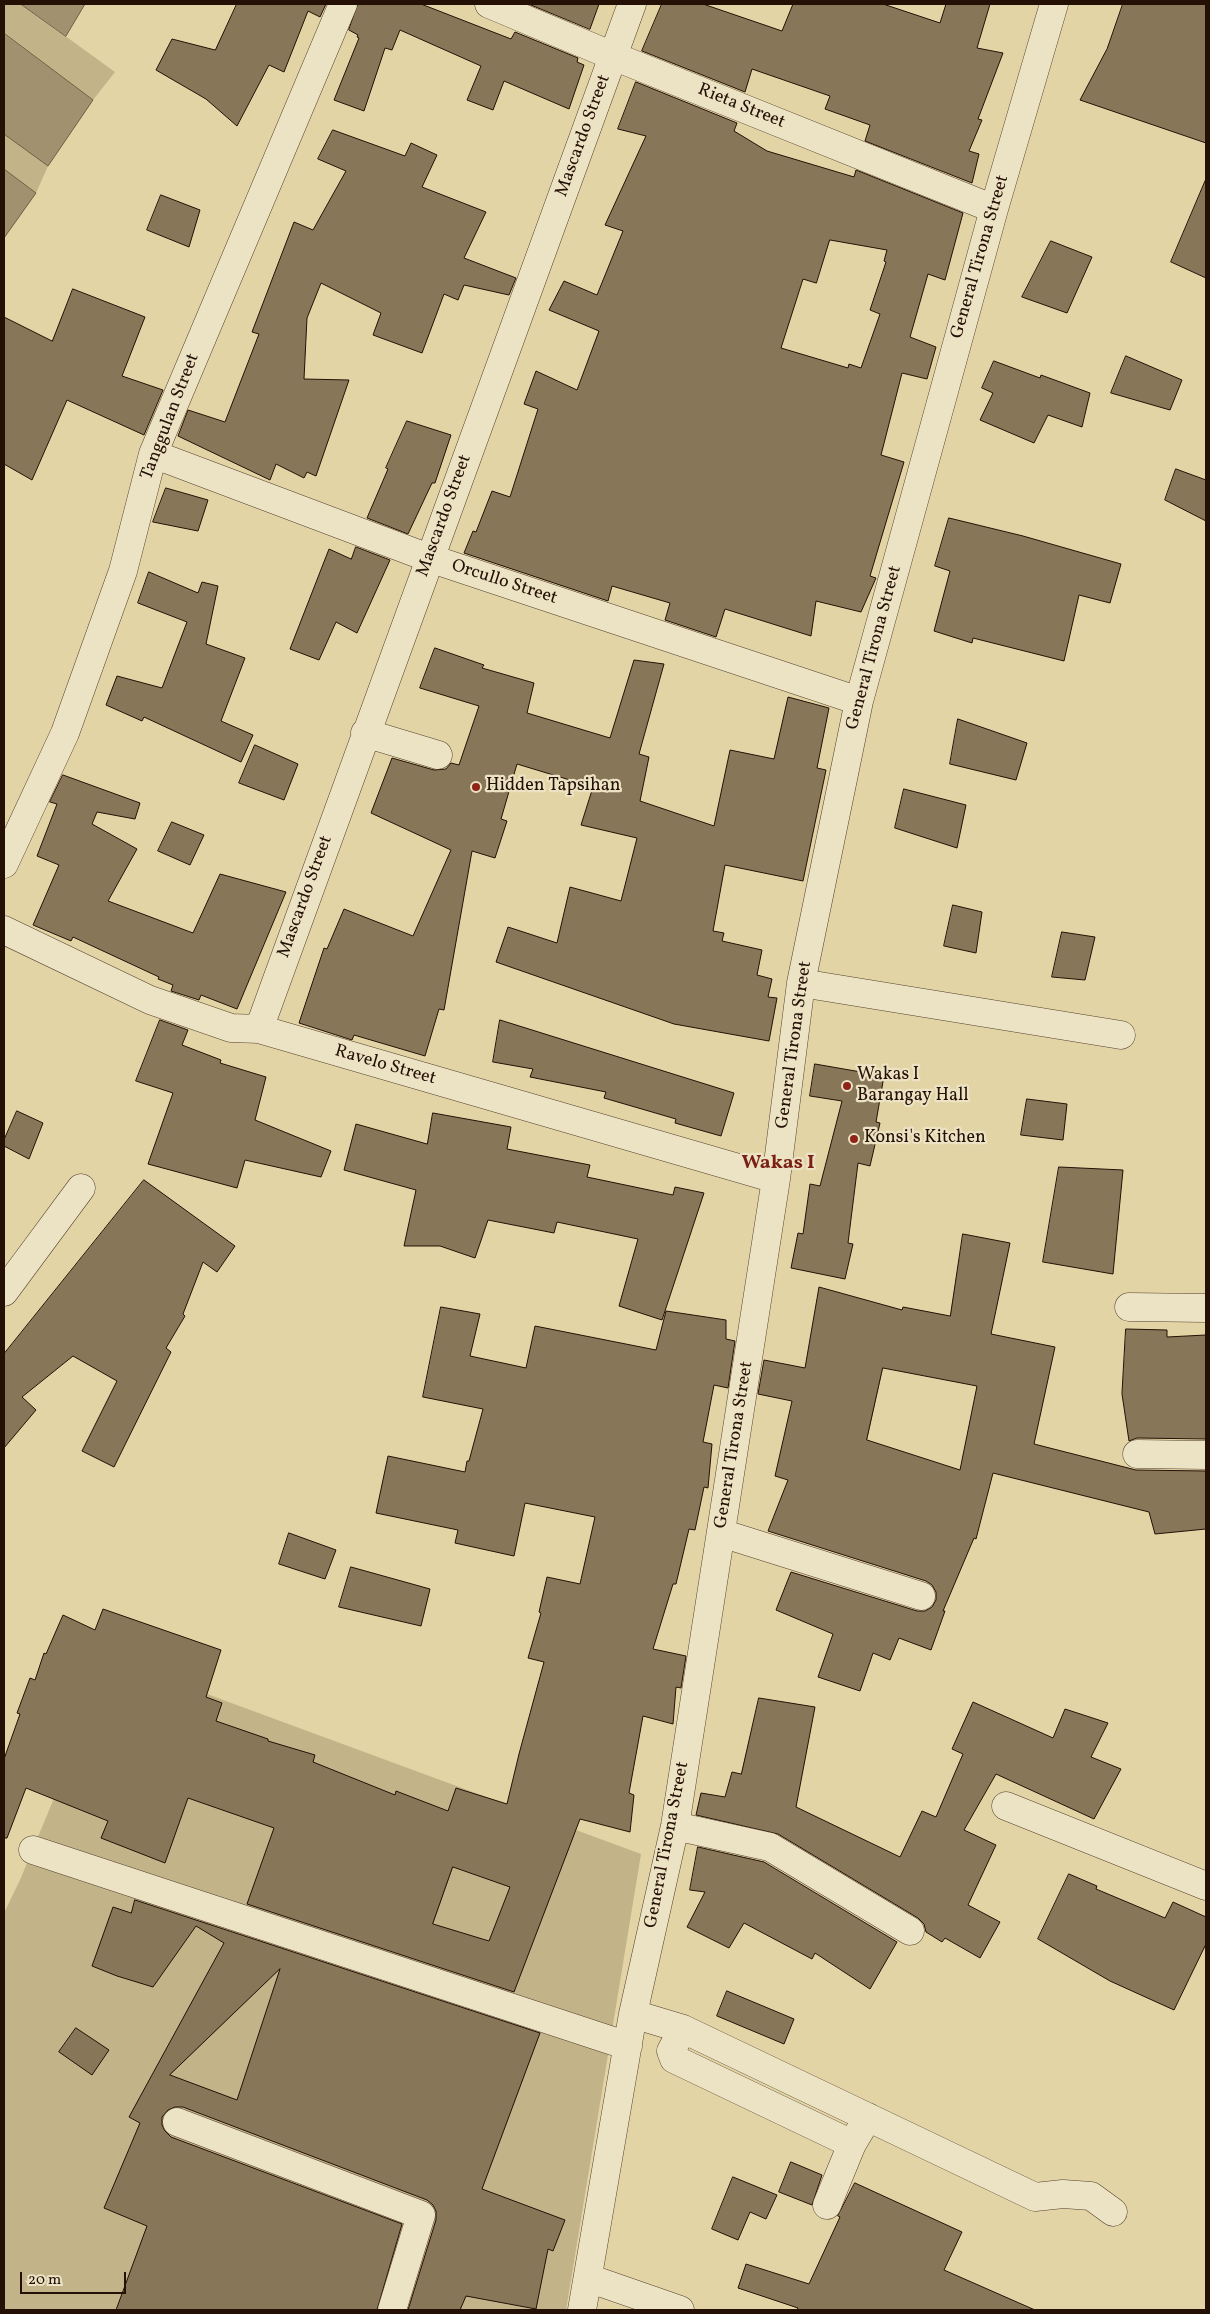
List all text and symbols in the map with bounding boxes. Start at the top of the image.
street label: Mascardo Street [552,72,616,200]
street label: Rieta Street [694,80,788,134]
street label: General Tirona Street [947,173,1015,341]
street label: Tanggulan Street [137,351,205,483]
street label: Mascardo Street [413,452,477,580]
street label: Orcullo Street [448,556,560,610]
street label: General Tirona Street [843,564,907,732]
place label: Hidden Tapsihan [486,776,620,798]
marker: Hidden Tapsihan [470,781,482,793]
street label: Mascardo Street [274,833,338,961]
street label: General Tirona Street [773,960,817,1130]
street label: Ravelo Street [332,1041,438,1091]
place label: Wakas I Barangay Hall [857,1065,969,1108]
marker: Wakas I Barangay Hall [841,1080,853,1092]
place label: Konsi's Kitchen [864,1128,986,1150]
marker: Konsi's Kitchen [848,1133,860,1145]
district label: Wakas I [741,1152,815,1176]
street label: General Tirona Street [711,1360,759,1530]
street label: General Tirona Street [641,1760,695,1930]
scale bar [22,2262,129,2294]
text: 20 m [28,2270,61,2291]

